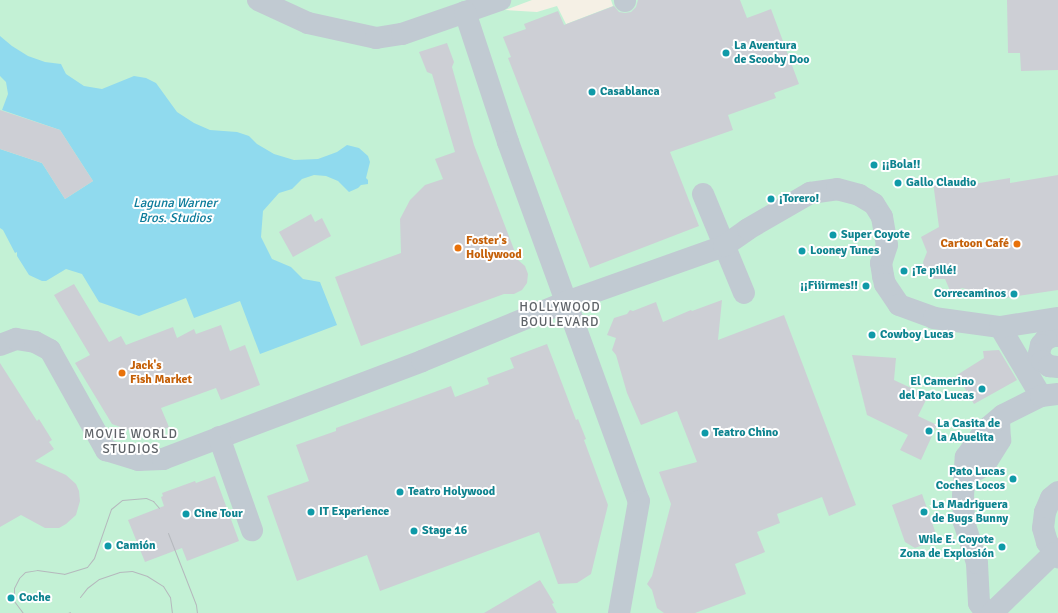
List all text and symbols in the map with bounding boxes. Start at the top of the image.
place label: La Aventura de Scooby Doo [734,39,809,67]
marker: La Aventura de Scooby Doo [721,48,731,58]
place label: Casablanca [600,85,660,99]
marker: Casablanca [587,87,597,97]
place label: ¡¡Bola!! [882,158,920,172]
marker: ¡¡Bola!! [869,160,879,170]
place label: Gallo Claudio [906,176,976,190]
marker: Gallo Claudio [893,178,903,188]
place label: ¡Torero! [779,192,819,206]
marker: ¡Torero! [766,194,776,204]
water label: Laguna Warner Bros. Studios [133,196,217,227]
place label: Super Coyote [841,228,910,242]
marker: Super Coyote [828,230,838,240]
place label: Foster's Hollywood [466,234,522,262]
place label: Cartoon Café [941,237,1009,251]
marker: Cartoon Café [1012,239,1022,249]
marker: Foster's Hollywood [453,243,463,253]
place label: Looney Tunes [810,244,879,258]
marker: Looney Tunes [797,246,807,256]
place label: ¡Te pillé! [912,264,956,278]
marker: ¡Te pillé! [899,266,909,276]
place label: ¡¡Fiiirmes!! [800,279,858,293]
marker: ¡¡Fiiirmes!! [861,281,871,291]
place label: Correcaminos [934,287,1006,301]
marker: Correcaminos [1009,289,1019,299]
district label: HOLLYWOOD BOULEVARD [519,300,601,331]
place label: Cowboy Lucas [880,328,954,342]
marker: Cowboy Lucas [867,330,877,340]
place label: Jack's Fish Market [130,359,192,387]
marker: Jack's Fish Market [117,368,127,378]
place label: El Camerino del Pato Lucas [899,375,974,403]
marker: El Camerino del Pato Lucas [977,384,987,394]
place label: La Casita de la Abuelita [937,417,1000,445]
place label: Teatro Chino [713,426,778,440]
marker: La Casita de la Abuelita [924,426,934,436]
district label: MOVIE WORLD STUDIOS [84,427,178,458]
marker: Teatro Chino [700,428,710,438]
place label: Pato Lucas Coches Locos [936,465,1005,493]
marker: Pato Lucas Coches Locos [1008,474,1018,484]
place label: Teatro Holywood [408,485,495,499]
marker: Teatro Holywood [395,487,405,497]
place label: La Madriguera de Bugs Bunny [932,498,1008,526]
place label: IT Experience [319,505,389,519]
place label: Cine Tour [194,507,243,521]
marker: IT Experience [306,507,316,517]
marker: La Madriguera de Bugs Bunny [919,507,929,517]
marker: Cine Tour [181,509,191,519]
place label: Stage 16 [422,524,467,538]
marker: Stage 16 [409,526,419,536]
place label: Wile E. Coyote Zona de Explosión [900,533,994,561]
place label: Camión [116,539,156,553]
marker: Camión [103,541,113,551]
marker: Wile E. Coyote Zona de Explosión [997,542,1007,552]
place label: Coche [19,591,51,605]
marker: Coche [6,593,16,603]

